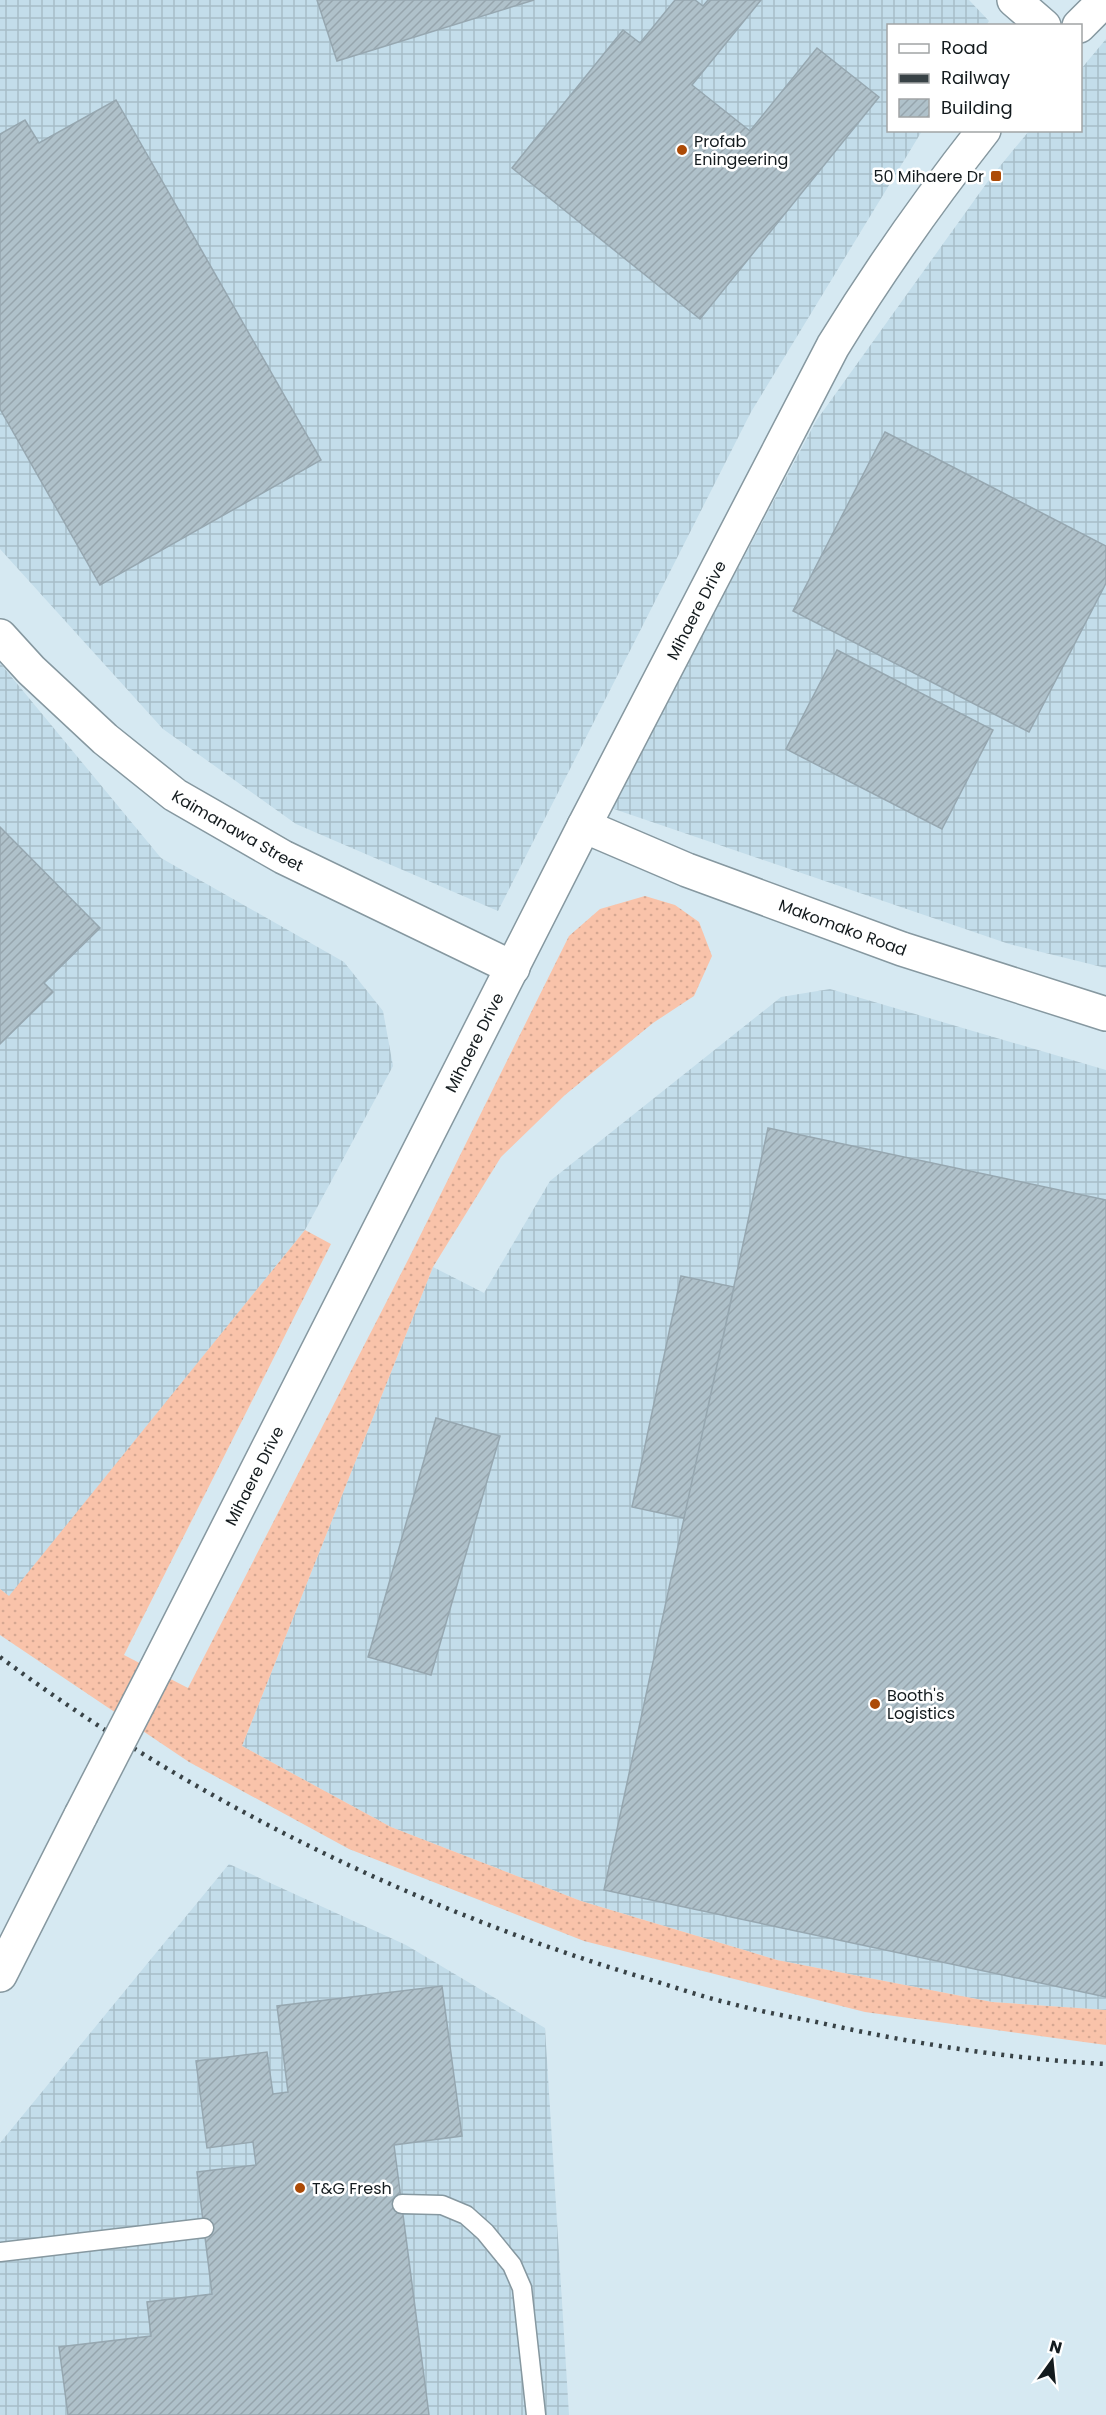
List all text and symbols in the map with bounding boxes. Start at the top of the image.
legend [887,24,1082,132]
text: Road [941,35,988,60]
text: Railway [941,65,1010,90]
text: Building [941,95,1013,120]
place label: Profab Eningeering [694,130,788,171]
marker: Profab Eningeering [675,143,689,157]
place label: 50 Mihaere Dr [874,165,984,188]
marker: 50 Mihaere Dr [989,169,1003,183]
street label: Mihaere Drive [661,556,731,664]
street label: Kaimanawa Street [168,784,308,877]
street label: Makomako Road [776,893,910,961]
street label: Mihaere Drive [439,988,509,1096]
street label: Mihaere Drive [219,1422,289,1530]
place label: Booth's Logistics [887,1684,955,1725]
marker: Booth's Logistics [868,1697,882,1711]
place label: T&G Fresh [312,2177,392,2200]
marker: T&G Fresh [293,2181,307,2195]
north arrow [1022,2331,1082,2391]
text: N [1047,2334,1065,2360]

